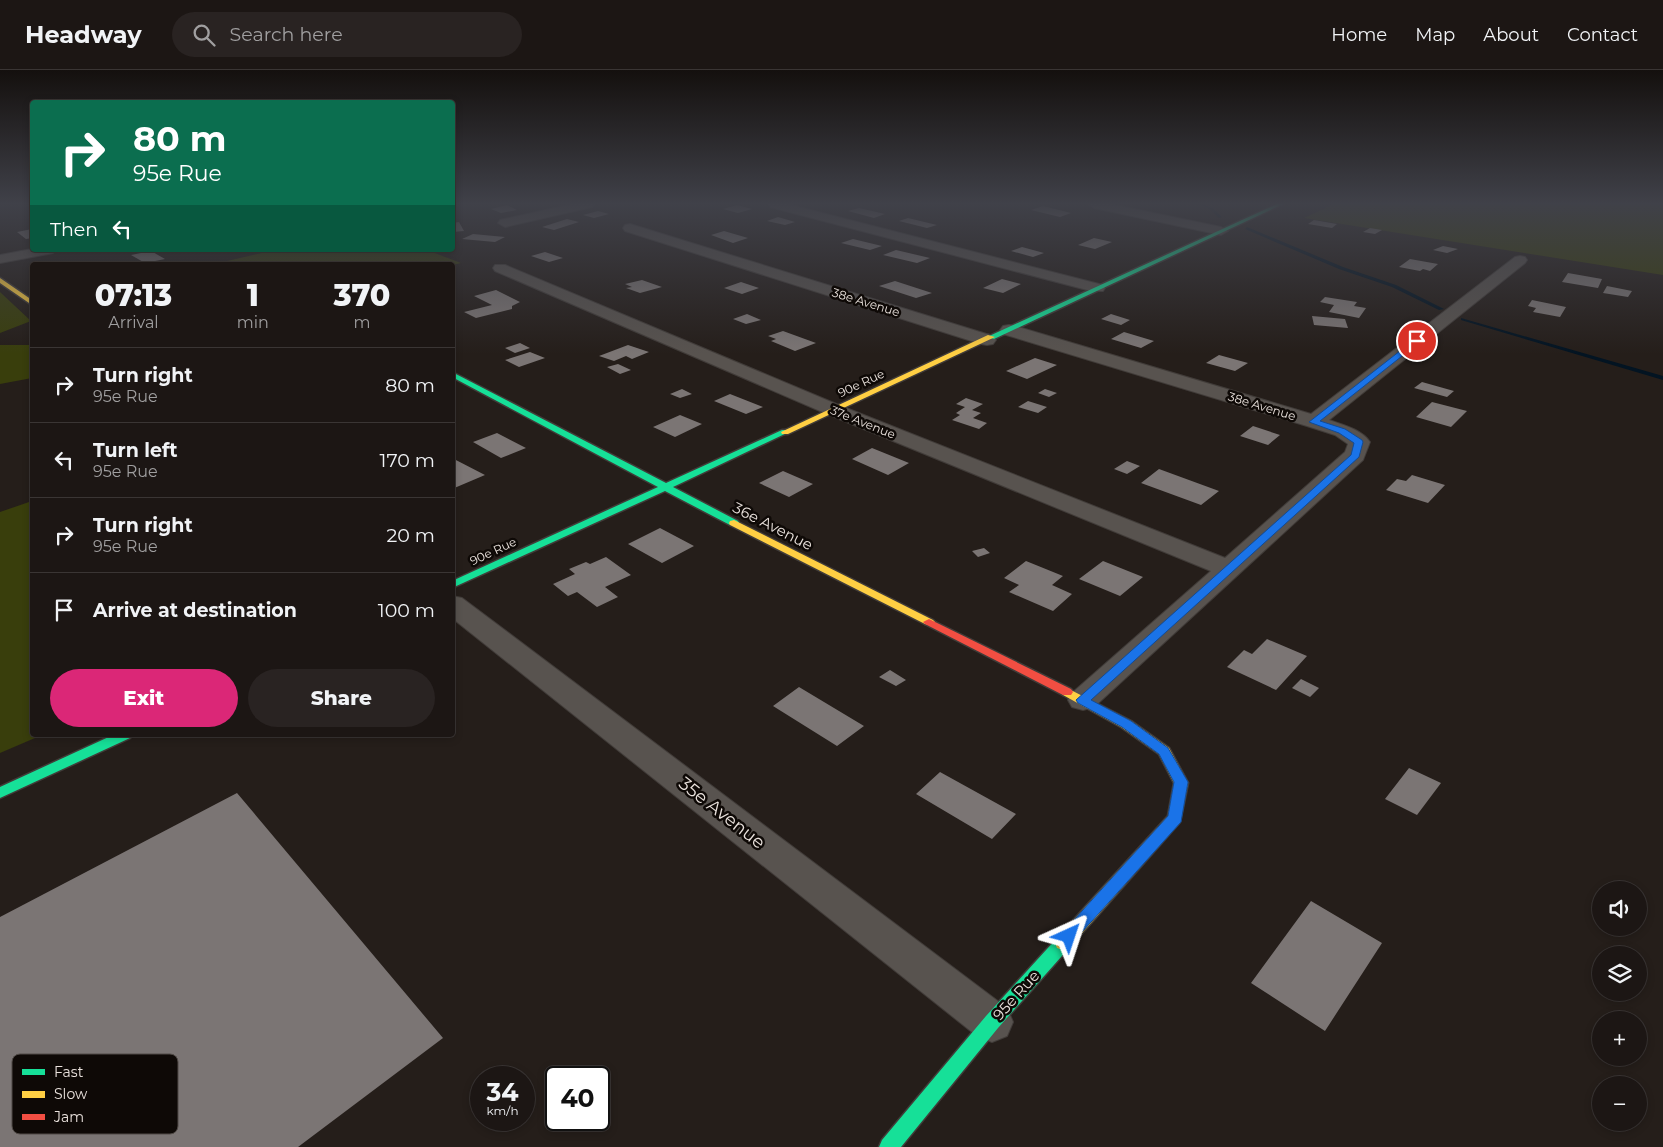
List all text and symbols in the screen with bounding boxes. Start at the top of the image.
search box [172,12,522,57]
text: Headway [25,20,142,49]
icon: search [190,21,218,49]
text: Search here [230,23,343,46]
text: Home [1331,24,1387,46]
text: Map [1415,24,1455,46]
text: About [1483,24,1539,46]
text: Contact [1567,24,1638,46]
text: 80 m [133,117,227,160]
icon: right [50,120,115,185]
text: 95e Rue [133,160,222,187]
icon: left [108,215,136,243]
text: Then [50,218,98,241]
text: 07:13 [95,277,172,314]
text: 1 [247,277,259,314]
text: 370 [334,277,390,314]
street label: 38e Avenue [830,285,902,319]
text: Arrival [108,313,159,332]
text: min [237,313,269,332]
text: m [353,313,370,332]
pin [1396,320,1438,362]
icon: arrive [1403,327,1431,355]
text: Turn right [93,364,193,387]
street label: 90e Rue [835,366,887,400]
icon: right [50,371,78,399]
text: 80 m [385,374,435,397]
text: 95e Rue [93,387,158,406]
street label: 38e Avenue [1226,389,1298,423]
street label: 37e Avenue [828,402,898,442]
text: Turn left [93,439,178,462]
icon: left [50,446,78,474]
text: 170 m [380,449,435,472]
text: 95e Rue [93,462,158,481]
street label: 36e Avenue [730,498,816,554]
text: Turn right [93,514,193,537]
icon: right [50,521,78,549]
text: 20 m [387,524,435,547]
street label: 90e Rue [467,534,519,568]
text: 95e Rue [93,537,158,556]
icon: arrive [50,596,78,624]
text: Arrive at destination [93,599,297,622]
text: 100 m [378,599,435,622]
button: Exit [50,669,238,727]
button: Share [248,669,435,727]
street label: 35e Avenue [674,772,770,854]
map controls [1592,881,1647,1131]
button: sound [1592,881,1647,936]
position arrow [1042,909,1094,961]
button: layers [1592,946,1647,1001]
street label: 95e Rue [989,966,1043,1024]
button: + [1592,1011,1647,1066]
legend [12,1054,178,1134]
text: Fast [54,1063,84,1081]
speed limit sign: 40 [545,1066,610,1131]
button: − [1592,1076,1647,1131]
text: 34 [486,1077,519,1107]
text: Slow [54,1085,88,1103]
text: km/h [486,1103,519,1118]
text: Jam [53,1108,84,1126]

